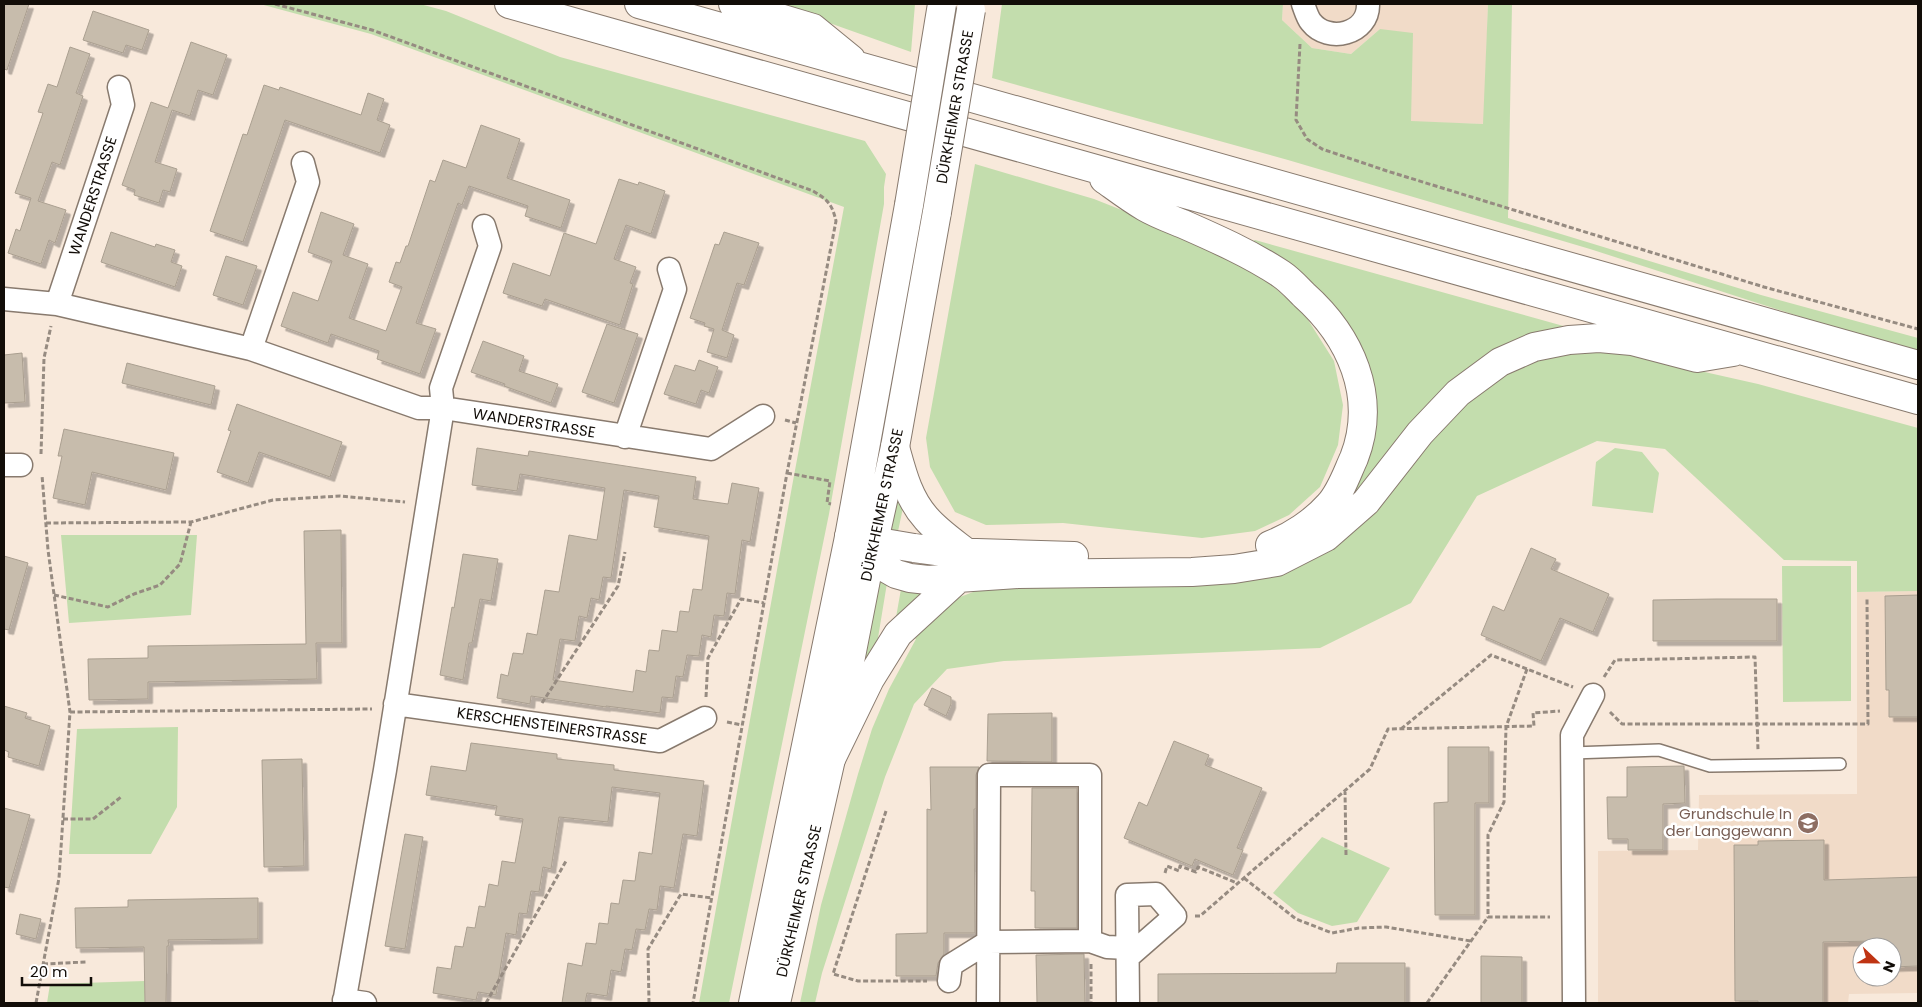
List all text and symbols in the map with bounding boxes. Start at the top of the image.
street label: DÜRKHEIMER STRASSE [931,28,978,185]
street label: WANDERSTRASSE [63,134,122,258]
street label: WANDERSTRASSE [471,402,597,443]
street label: DÜRKHEIMER STRASSE [855,427,908,583]
street label: KERSCHENSTEINERSTRASSE [456,702,649,749]
place label: Grundschule In der Langgewann [1666,803,1792,841]
school or university icon: Grundschule In der Langgewann [1796,811,1820,835]
street label: DÜRKHEIMER STRASSE [771,823,826,979]
north arrow [1852,937,1902,987]
scale bar [22,954,91,986]
text: N [1878,958,1900,975]
text: 20 m [30,961,68,982]

